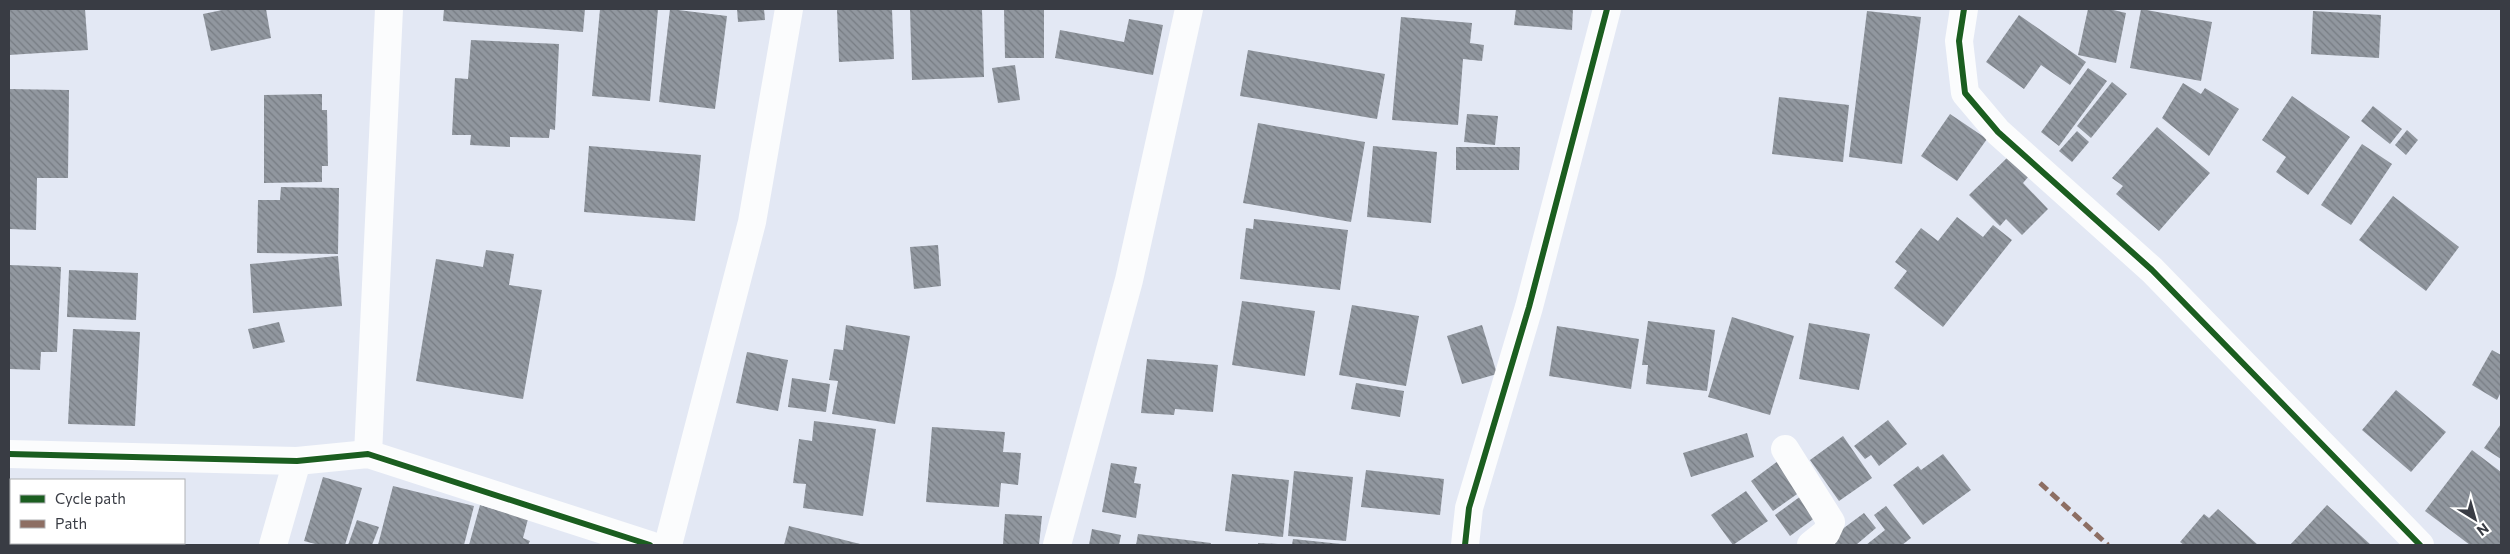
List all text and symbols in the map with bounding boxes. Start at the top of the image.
legend [10,479,185,544]
text: Cycle path [55,489,126,507]
north arrow [2450,494,2500,544]
text: Path [55,514,87,532]
text: N [2474,520,2492,540]

